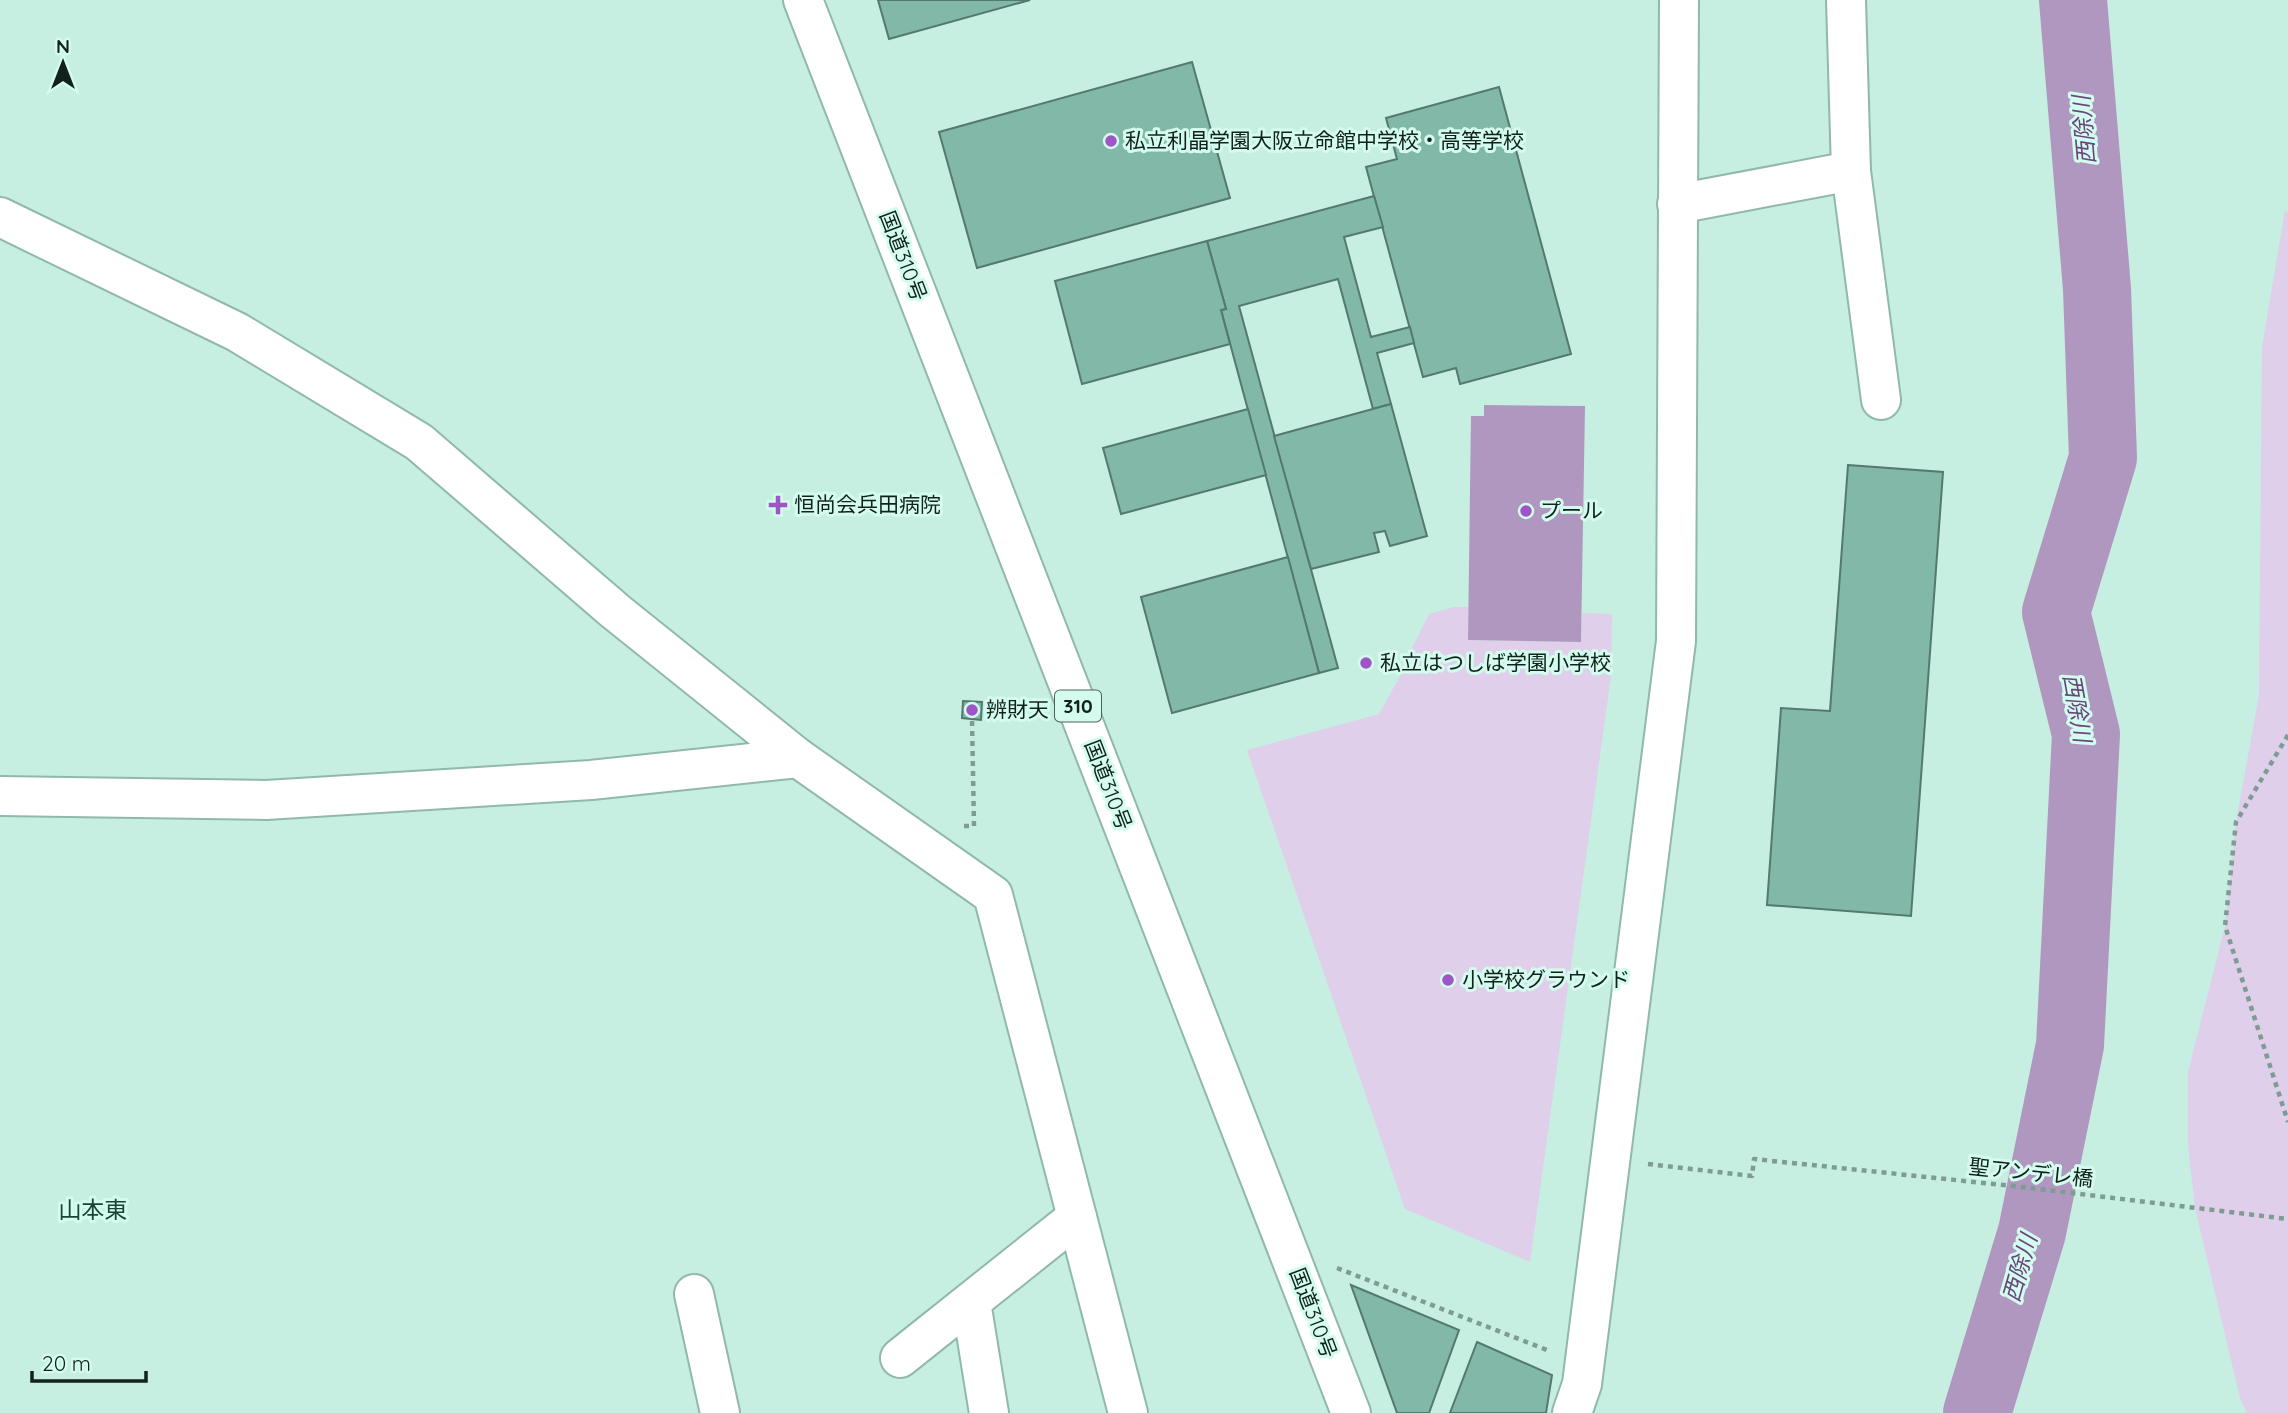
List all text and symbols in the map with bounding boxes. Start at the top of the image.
north arrow [28,28,98,98]
text: N [56,34,70,58]
water label: 西除川 [2066,91,2101,166]
place label: 私立利晶学園大阪立命館中学校・高等学校 [1125,127,1524,153]
marker: 私立利晶学園大阪立命館中学校・高等学校 [1103,133,1119,149]
street label: 国道310号 [875,207,933,304]
place label: 恒尚会兵田病院 [794,491,941,517]
marker: 恒尚会兵田病院 [768,495,788,515]
place label: プール [1540,497,1603,523]
marker: プール [1518,503,1534,519]
place label: 私立はつしば学園小学校 [1380,649,1611,675]
marker: 私立はつしば学園小学校 [1358,655,1374,671]
water label: 西除川 [2057,671,2098,747]
road number: 310 [1055,691,1101,722]
place label: 辨財天 [986,696,1049,722]
marker: 辨財天 [964,702,980,718]
street label: 国道310号 [1080,736,1138,833]
place label: 小学校グラウンド [1462,966,1630,992]
marker: 小学校グラウンド [1440,972,1456,988]
street label: 聖アンデレ橋 [1968,1153,2095,1191]
district label: 山本東 [59,1195,128,1224]
water label: 西除川 [1996,1228,2044,1305]
street label: 国道310号 [1285,1264,1343,1361]
scale bar [32,1340,145,1384]
text: 20 m [42,1350,91,1376]

